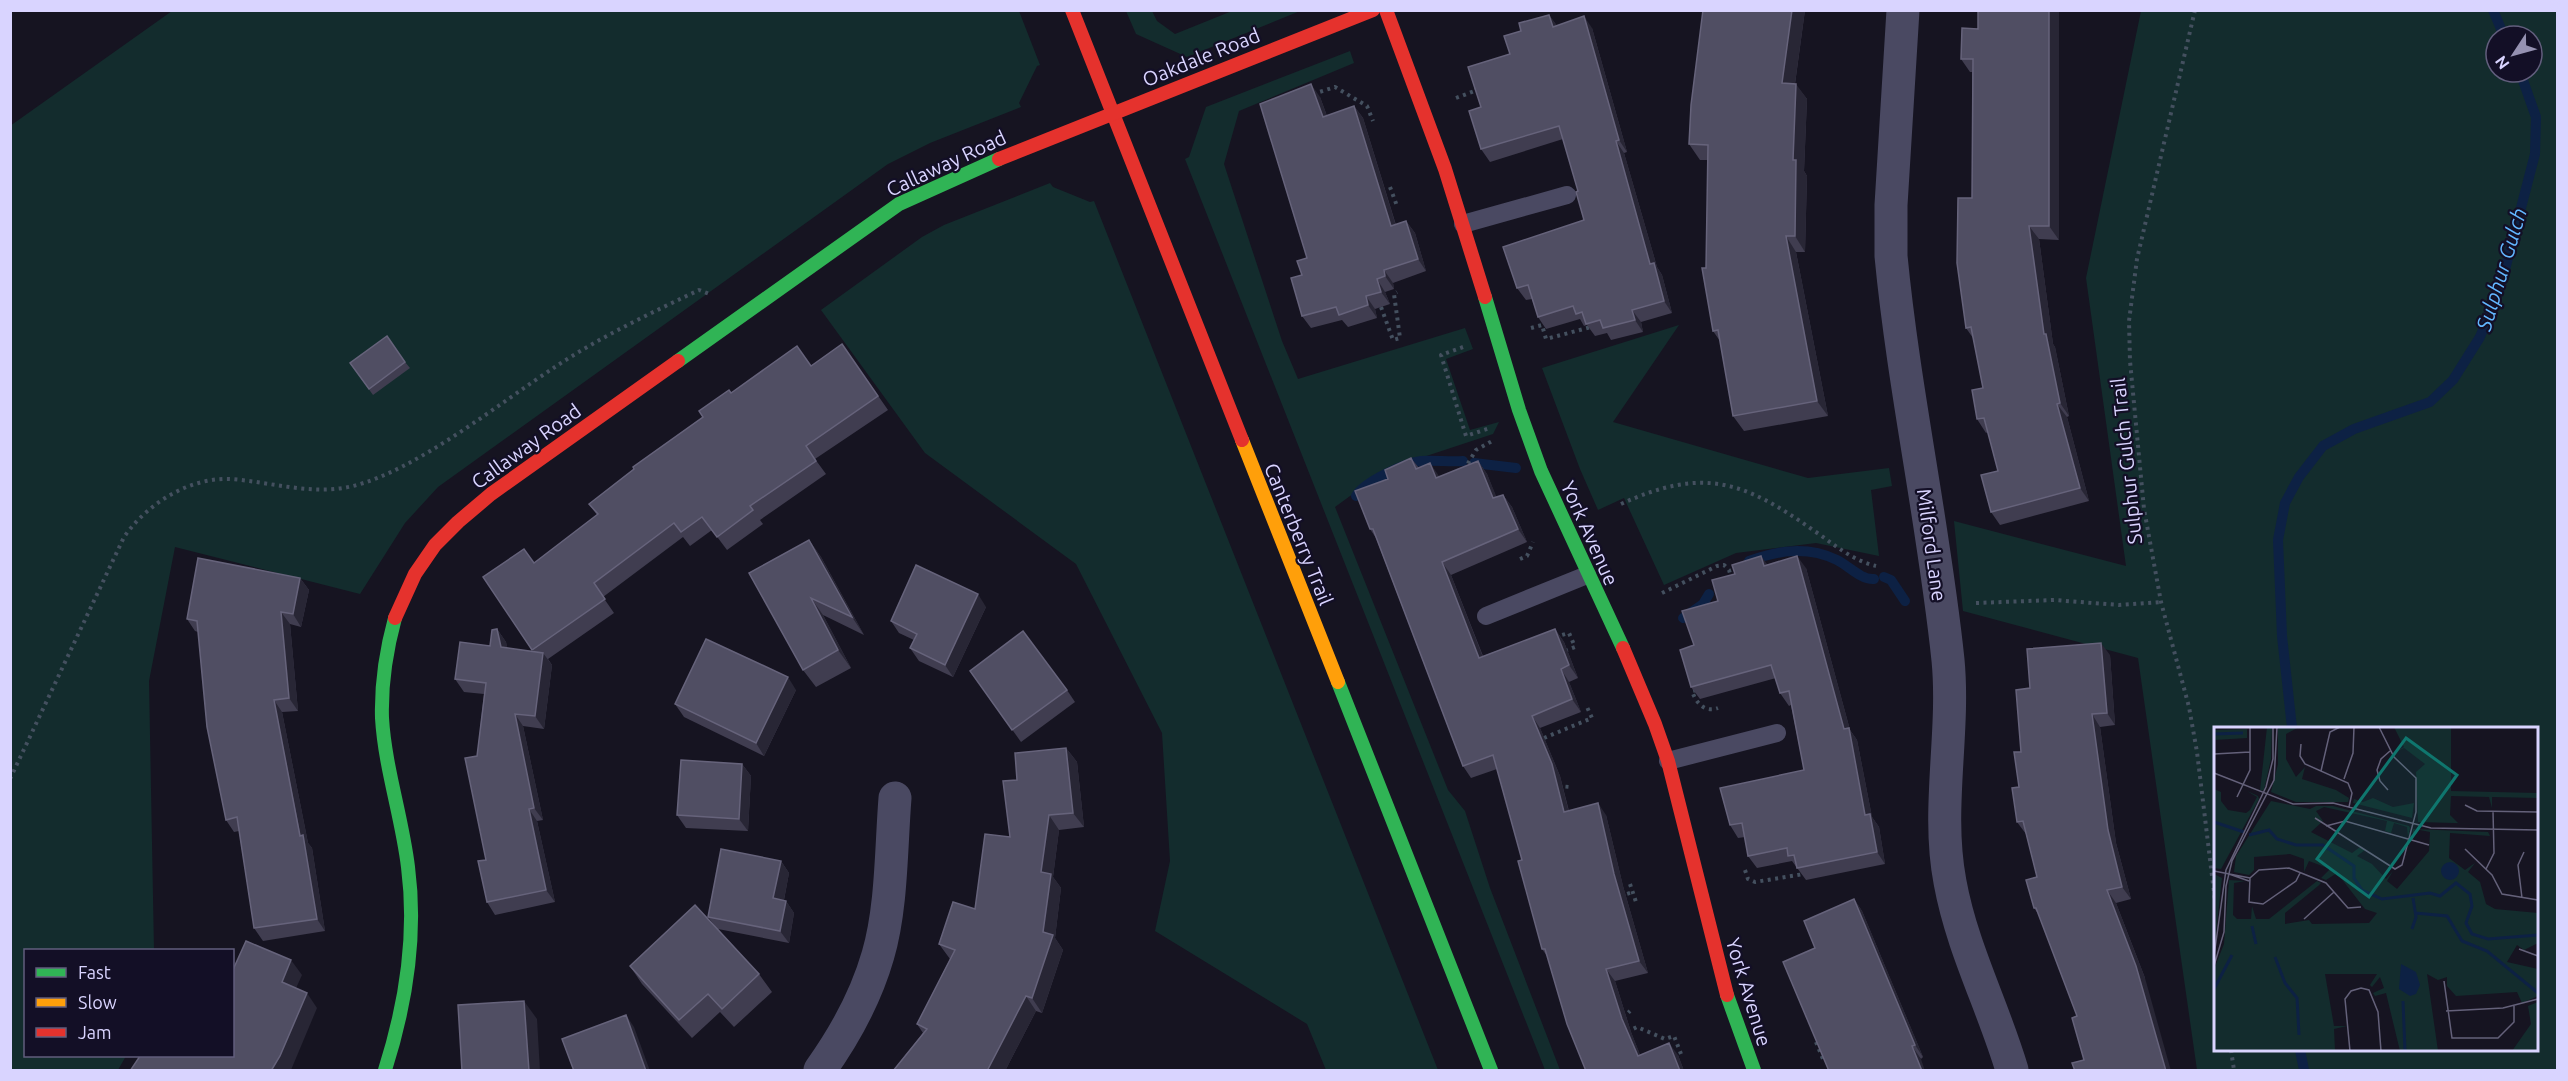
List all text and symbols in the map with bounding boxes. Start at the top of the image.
street label: Oakdale Road [1139,23,1263,91]
north arrow [2484,24,2544,84]
text: N [2491,53,2513,73]
street label: Callaway Road [882,125,1010,201]
water label: Sulphur Gulch [2471,205,2531,334]
street label: Sulphur Gulch Trail [2106,377,2146,545]
street label: Callaway Road [467,399,585,493]
street label: Canterberry Trail [1260,460,1338,608]
street label: York Avenue [1557,477,1623,589]
street label: Milford Lane [1913,487,1951,603]
inset map [2214,727,2538,1051]
street label: York Avenue [1722,935,1776,1049]
legend [24,949,234,1057]
text: Fast [78,962,111,982]
text: Slow [78,992,117,1012]
text: Jam [78,1022,112,1042]

